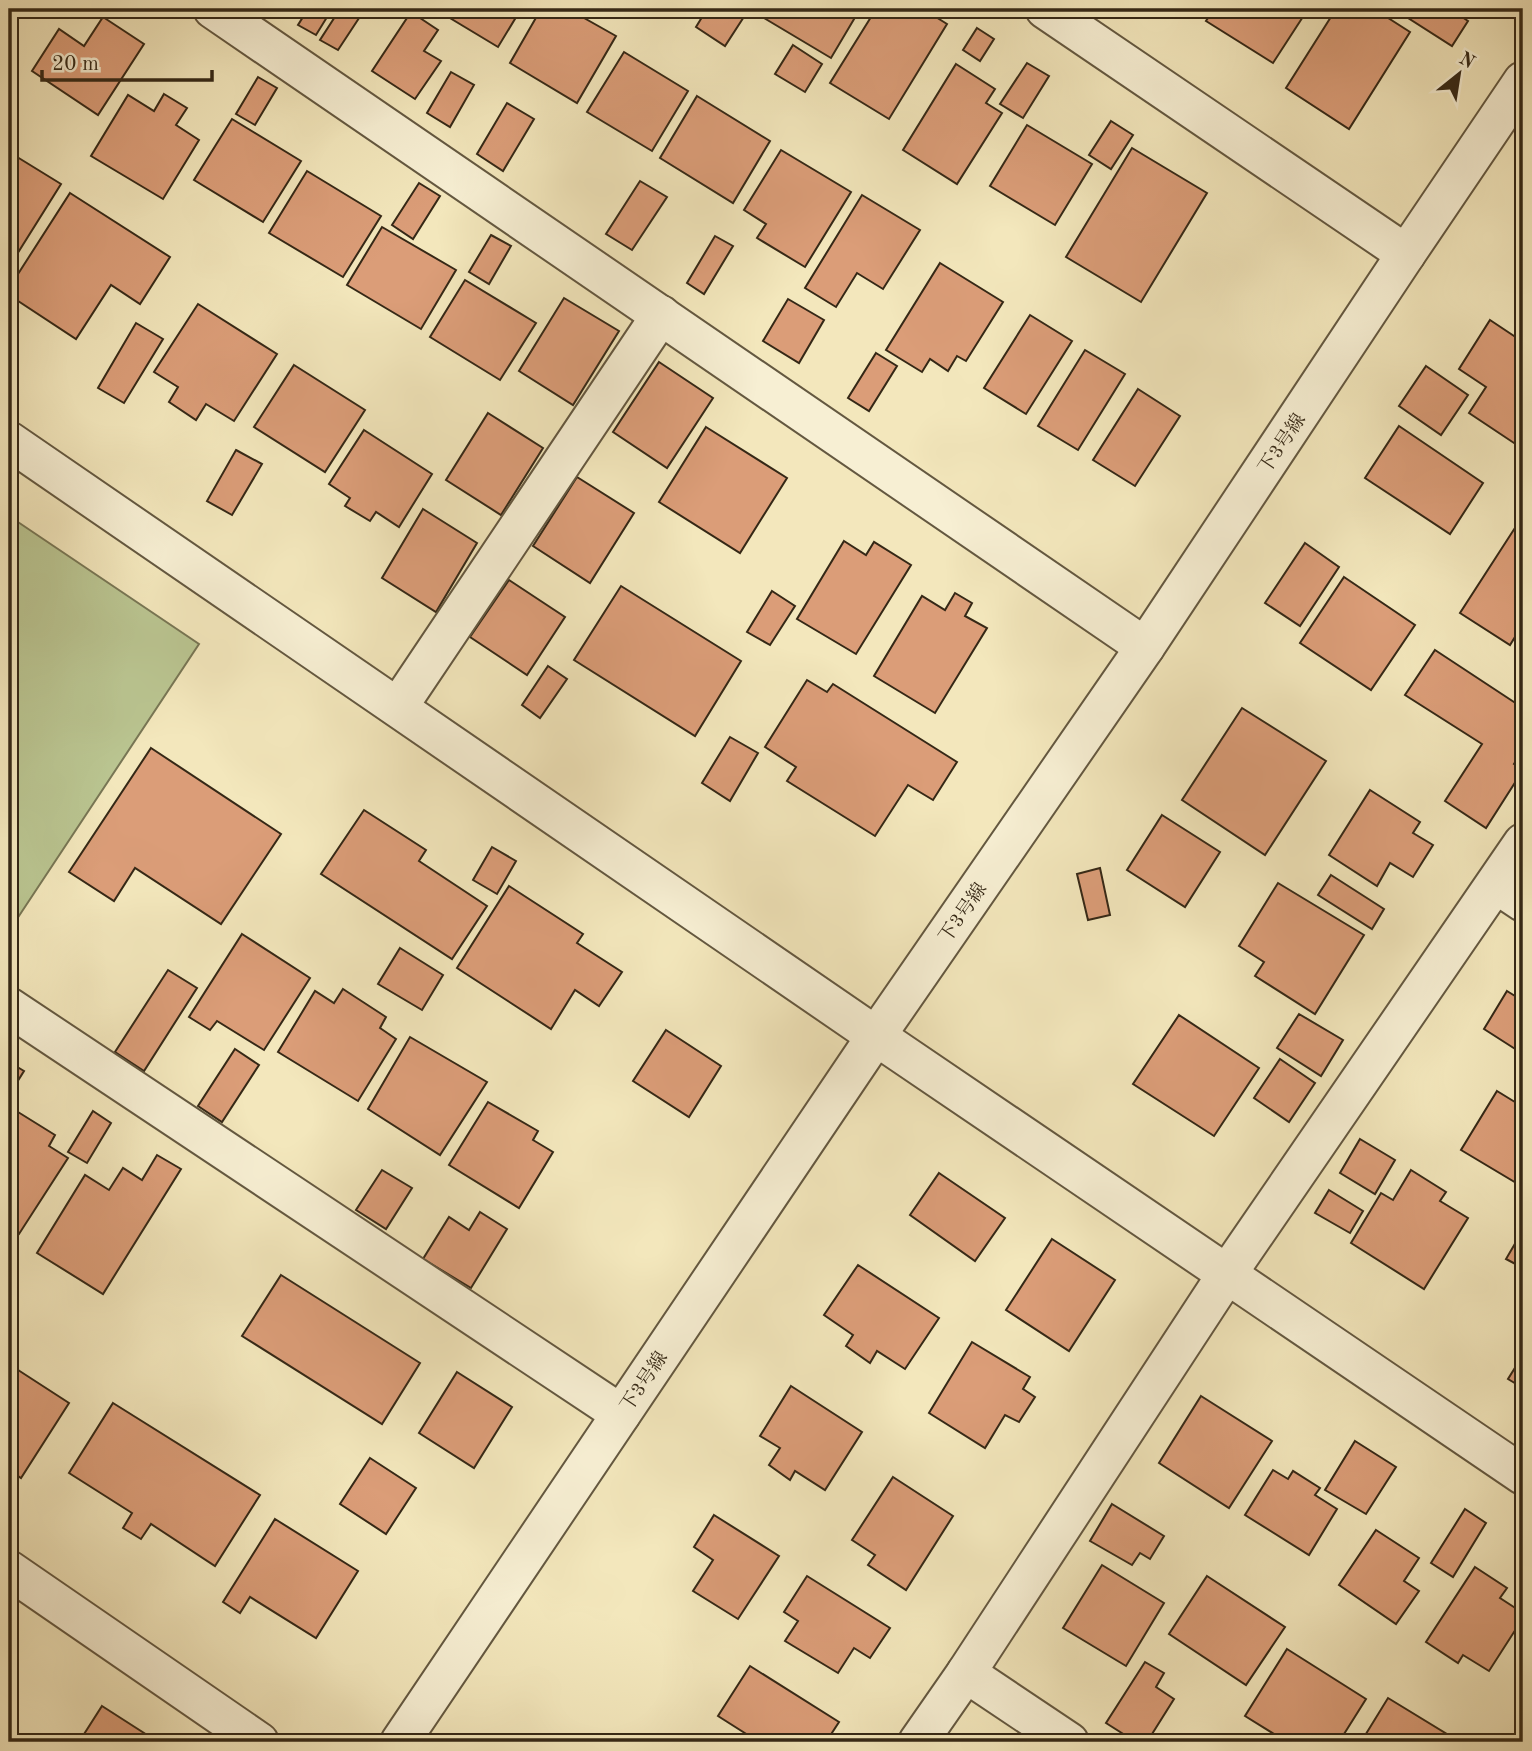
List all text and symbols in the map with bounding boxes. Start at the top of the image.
scale bar [42,38,212,82]
north arrow [1424,38,1494,108]
text: N [1455,50,1478,74]
text: 20 m [52,54,99,75]
street label: 下3号線 [1255,410,1310,478]
street label: 下3号線 [935,879,991,947]
street label: 下3号線 [617,1348,672,1416]

